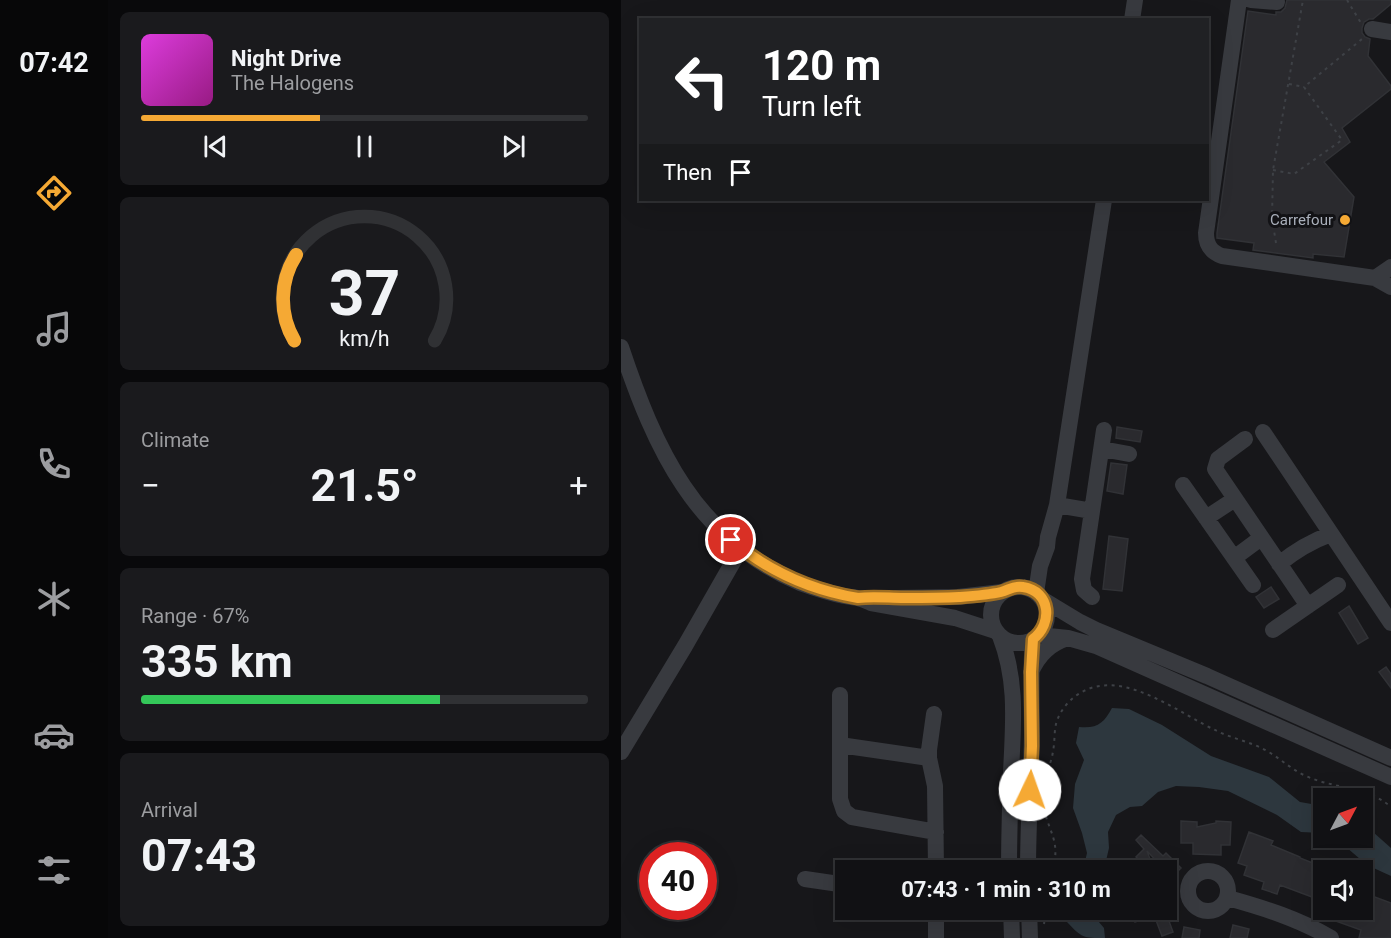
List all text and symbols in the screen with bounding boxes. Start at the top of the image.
text: 120 m [762,41,881,90]
icon: left [663,42,741,120]
text: Night Drive [231,46,341,71]
text: 07:42 [19,47,89,79]
text: The Halogens [231,71,354,95]
text: Turn left [762,91,862,123]
icon: previous [199,130,232,163]
icon: pause [348,130,381,163]
icon: next [497,130,530,163]
icon: arrive [724,156,757,189]
text: Then [663,160,712,185]
icon: directions [33,172,75,214]
place label: Carrefour [1270,211,1333,229]
marker: Carrefour [1338,213,1352,227]
text: 37 [329,257,400,330]
icon: music [33,308,75,350]
text: km/h [339,326,390,351]
text: Climate [141,428,209,452]
icon: phone [33,443,75,485]
text: 21.5° [311,459,419,512]
text: − [141,466,160,505]
text: + [569,466,588,505]
pin [705,514,756,565]
icon: arrive [714,523,747,556]
icon: climate [33,578,75,620]
text: Range · 67% [141,604,249,628]
text: 335 km [141,635,293,688]
icon: car [33,714,75,756]
position arrow [998,758,1062,822]
north arrow [1313,788,1373,848]
map controls [1313,788,1373,920]
text: Arrival [141,798,198,822]
text: 07:43 [141,829,257,882]
speed limit sign: 40 [639,842,717,920]
icon: filters [33,849,75,891]
button: sound [1313,860,1373,920]
text: 07:43 · 1 min · 310 m [901,877,1111,902]

